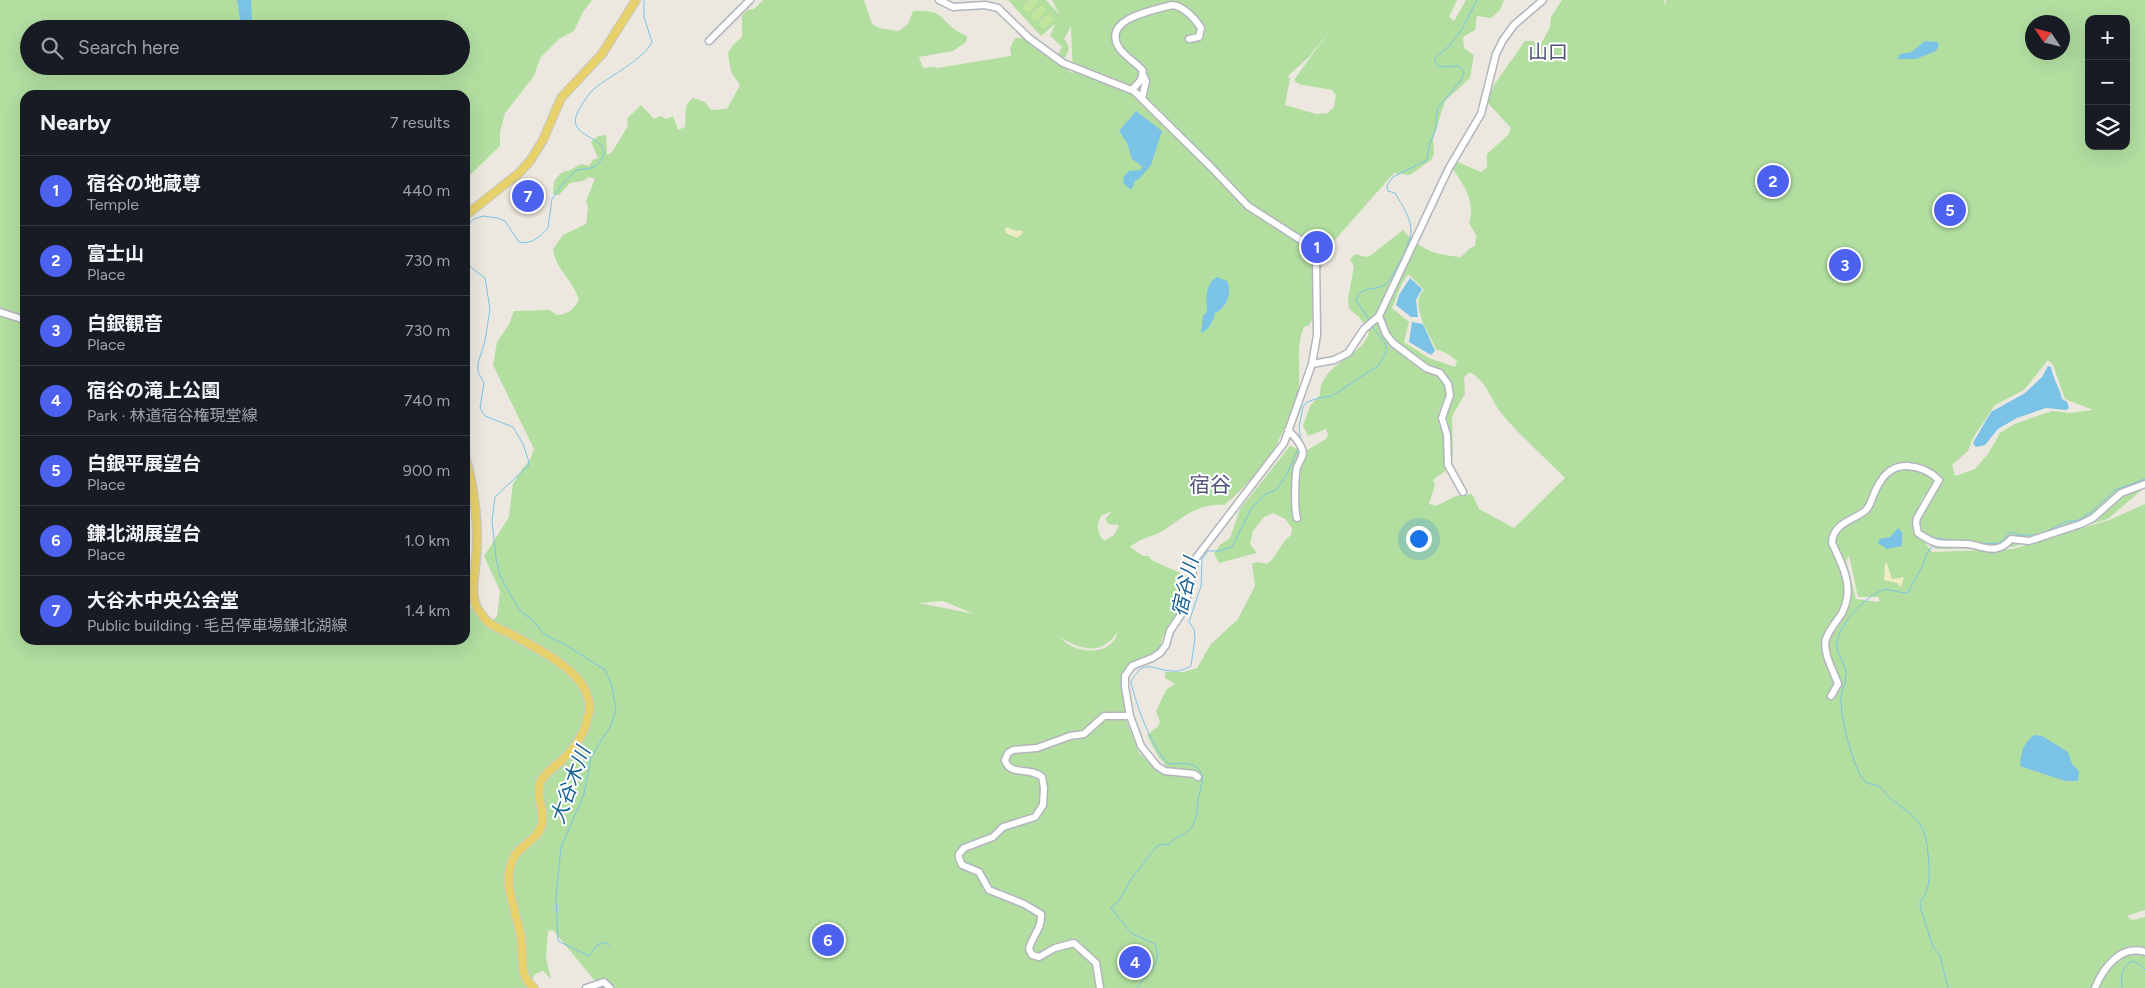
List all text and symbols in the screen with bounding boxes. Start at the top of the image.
north arrow [2025,15,2070,60]
map controls [2085,15,2130,150]
button: + [2085,15,2130,60]
search box [20,20,470,75]
icon: search [38,34,66,62]
text: Search here [78,36,180,59]
district label: 山口 [1528,40,1568,64]
button: − [2085,60,2130,105]
button: layers [2085,105,2130,150]
text: Nearby [40,110,111,135]
text: 7 results [390,113,450,132]
pin: 2 [1757,162,1789,200]
text: 宿谷の地蔵尊 [87,172,201,195]
pin: 7 [512,177,544,215]
text: 1 [53,181,59,200]
text: 440 m [402,181,450,200]
pin: 5 [1934,191,1966,229]
text: Temple [87,195,139,214]
pin: 1 [1301,228,1333,266]
text: 富士山 [87,242,144,265]
pin: 3 [1829,246,1861,284]
text: 2 [51,251,61,270]
text: 730 m [405,251,450,270]
text: Place [87,265,125,284]
text: 白銀観音 [87,312,163,335]
text: 3 [52,321,60,340]
text: 730 m [405,321,450,340]
text: Place [87,335,125,354]
text: 宿谷の滝上公園 [87,379,220,402]
text: 4 [51,391,61,410]
text: 740 m [404,391,450,410]
text: Park · 林道宿谷権現堂線 [87,406,257,425]
text: 白銀平展望台 [87,452,201,475]
text: 5 [51,461,61,480]
text: 900 m [403,461,450,480]
district label: 宿谷 [1189,472,1231,497]
text: Place [87,475,125,494]
text: 鎌北湖展望台 [87,522,201,545]
your location [1406,526,1432,552]
text: 6 [51,531,61,550]
text: 1.0 km [404,531,450,550]
text: Place [87,545,125,564]
water label: 宿谷川 [1167,553,1203,619]
text: 大谷木中央公会堂 [87,589,239,612]
text: 7 [52,601,60,620]
text: 1.4 km [405,601,450,620]
text: Public building · 毛呂停車場鎌北湖線 [87,616,347,635]
water label: 大谷木川 [545,741,596,827]
pin: 6 [812,921,844,959]
pin: 4 [1119,943,1151,981]

